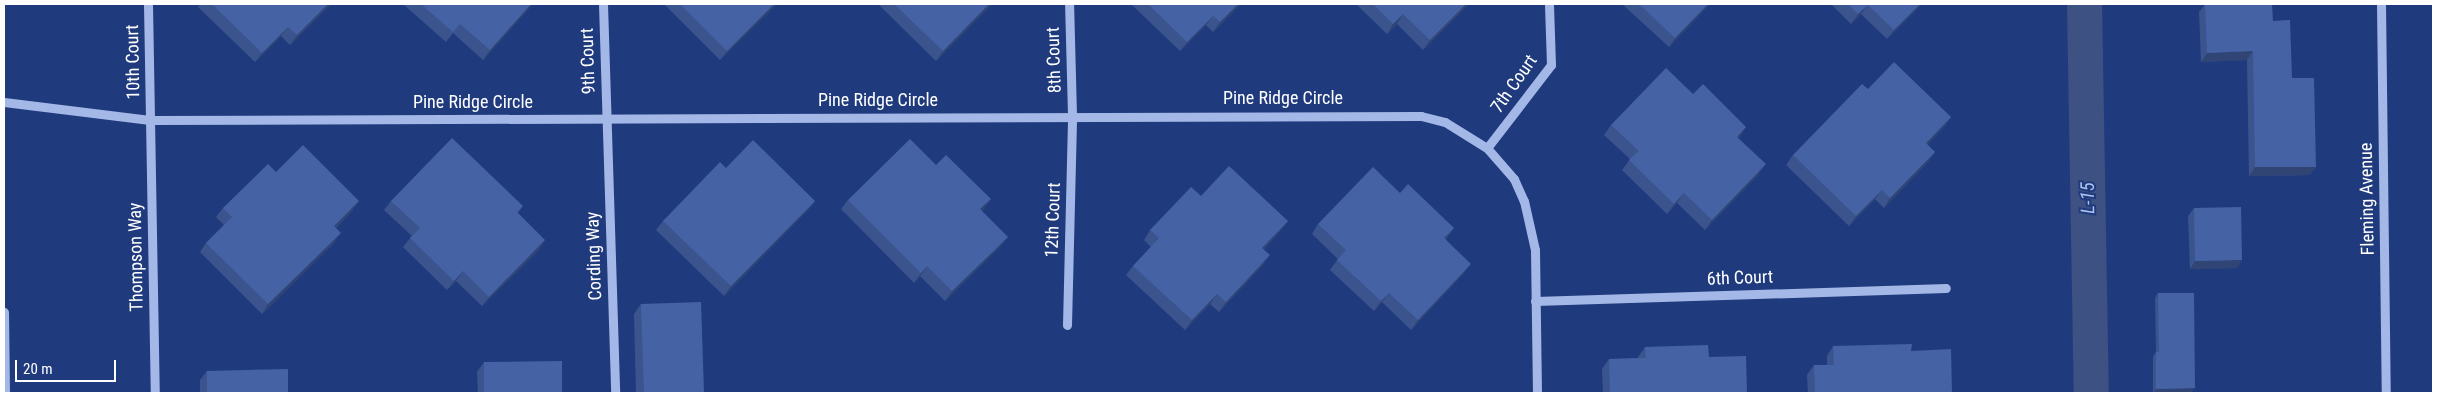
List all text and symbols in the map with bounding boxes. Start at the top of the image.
street label: 10th Court [122,24,144,100]
street label: 8th Court [1042,27,1066,93]
street label: 9th Court [576,28,600,94]
street label: 7th Court [1486,51,1542,117]
street label: Pine Ridge Circle [1223,87,1343,109]
street label: Pine Ridge Circle [818,89,938,111]
street label: Pine Ridge Circle [413,91,533,113]
street label: Fleming Avenue [2355,143,2379,255]
street label: 12th Court [1041,182,1065,258]
water label: L-15 [2076,182,2100,214]
street label: Thompson Way [124,202,148,312]
street label: Cording Way [582,211,606,301]
street label: 6th Court [1707,266,1773,290]
scale bar [18,350,119,382]
text: 20 m [23,360,53,378]

